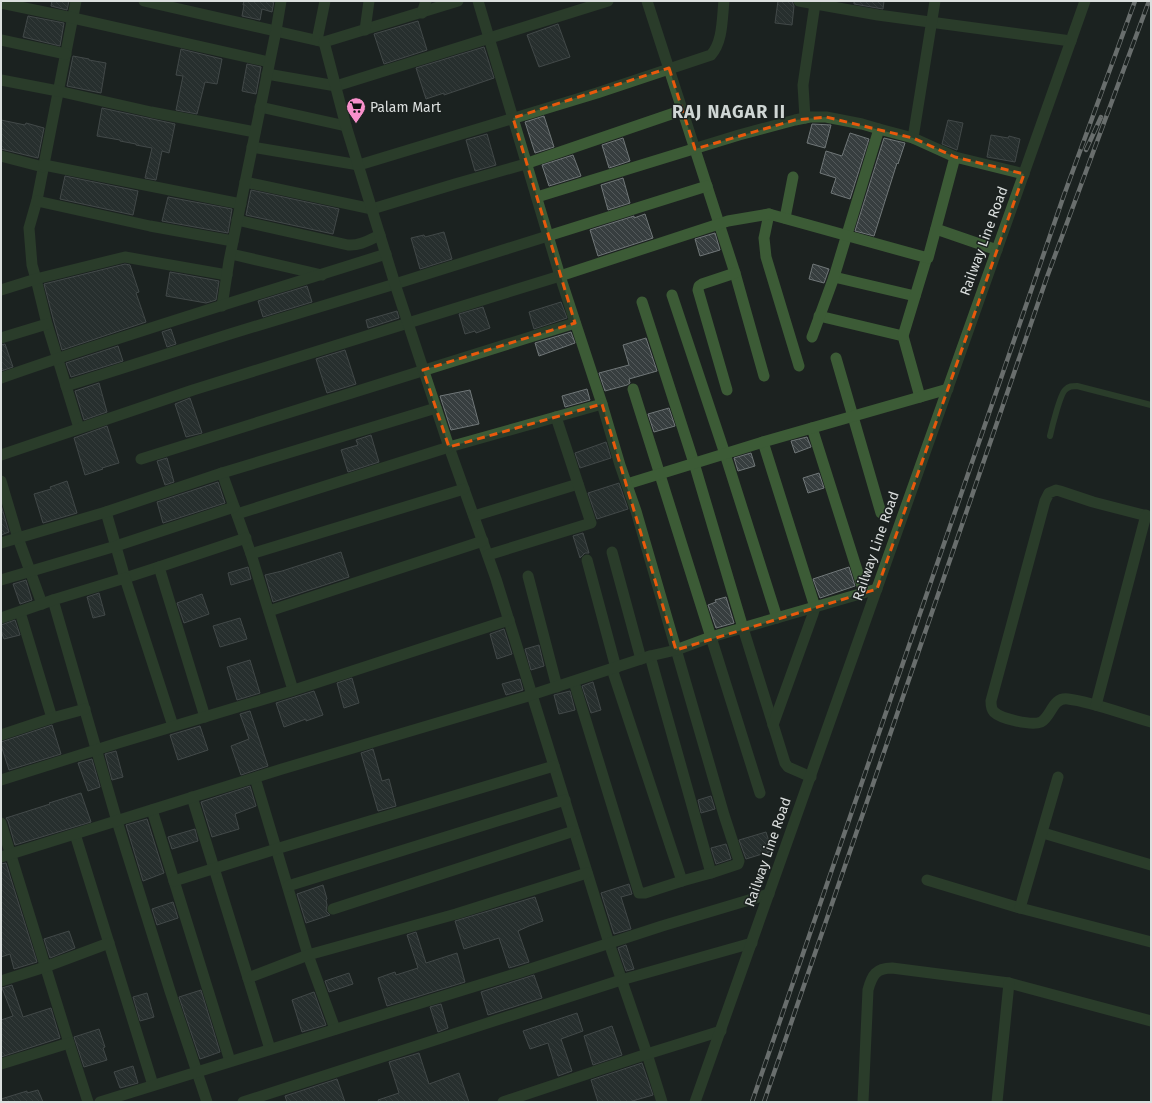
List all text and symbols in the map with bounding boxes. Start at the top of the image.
supermarket icon: Palam Mart [345,96,367,124]
place label: Palam Mart [370,99,442,116]
district label: RAJ NAGAR II [672,101,786,123]
street label: Railway Line Road [956,184,1012,298]
street label: Railway Line Road [849,489,903,603]
street label: Railway Line Road [741,795,795,909]

